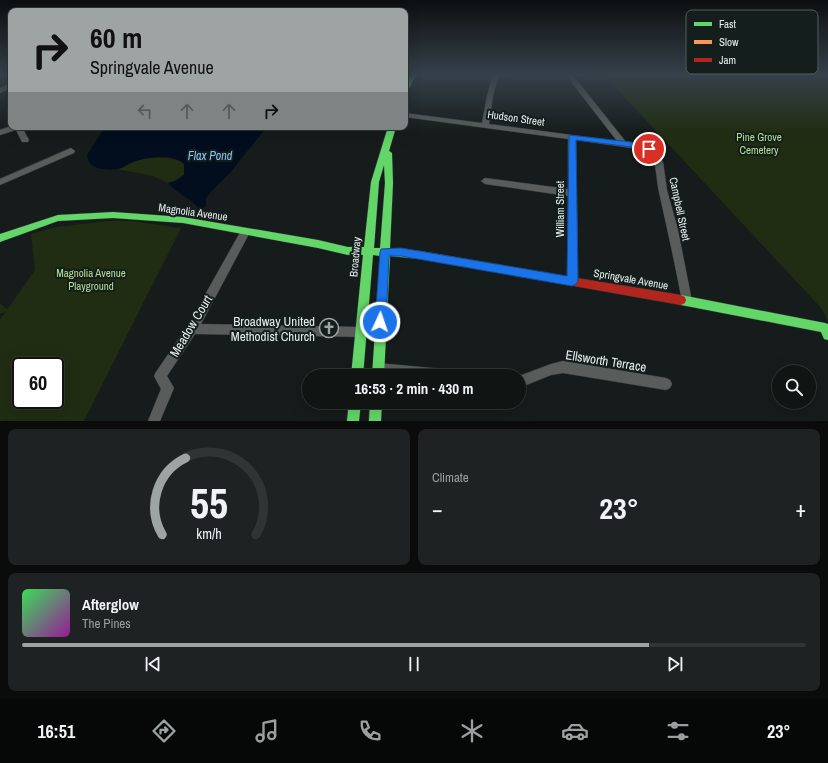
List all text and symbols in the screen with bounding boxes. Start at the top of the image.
legend [686,10,818,74]
text: Fast [719,17,737,31]
text: 60 m [90,19,142,57]
icon: right [24,24,76,76]
text: Slow [719,35,739,49]
text: Jam [719,53,736,67]
text: Springvale Avenue [90,55,214,80]
icon: left [134,100,156,122]
icon: ahead [176,100,198,122]
icon: ahead [218,100,240,122]
icon: right [260,100,282,122]
street label: Hudson Street [486,107,546,129]
park label: Pine Grove Cemetery [736,130,782,157]
pin [632,132,666,166]
icon: arrive [638,138,660,160]
water label: Flax Pond [188,148,233,164]
street label: Campbell Street [666,176,694,243]
street label: William Street [553,180,567,237]
street label: Magnolia Avenue [158,200,228,224]
street label: Broadway [346,236,364,278]
park label: Magnolia Avenue Playground [56,266,126,293]
street label: Springvale Avenue [593,266,669,292]
street label: Meadow Court [166,292,216,360]
position arrow [359,301,401,343]
place label: Broadway United Methodist Church [231,313,315,345]
church icon: Broadway United Methodist Church [318,317,340,339]
street label: Ellsworth Terrace [564,346,648,376]
speed limit sign: 60 [12,357,64,409]
map controls [772,365,816,409]
button: search [772,365,816,409]
text: 16:53 · 2 min · 430 m [355,378,473,399]
text: Climate [432,469,469,486]
text: 55 [190,475,228,531]
text: 23° [599,488,639,528]
text: − [432,494,443,524]
text: + [795,494,806,524]
text: km/h [196,524,222,543]
text: Afterglow [82,594,139,615]
text: The Pines [82,615,131,632]
icon: previous [142,653,164,675]
icon: pause [403,653,425,675]
icon: next [664,653,686,675]
icon: directions [150,717,178,745]
icon: music [253,717,281,745]
icon: phone [356,717,384,745]
icon: climate [458,717,486,745]
icon: car [561,717,589,745]
icon: filters [664,717,692,745]
text: 16:51 [37,719,75,744]
text: 23° [767,719,791,744]

